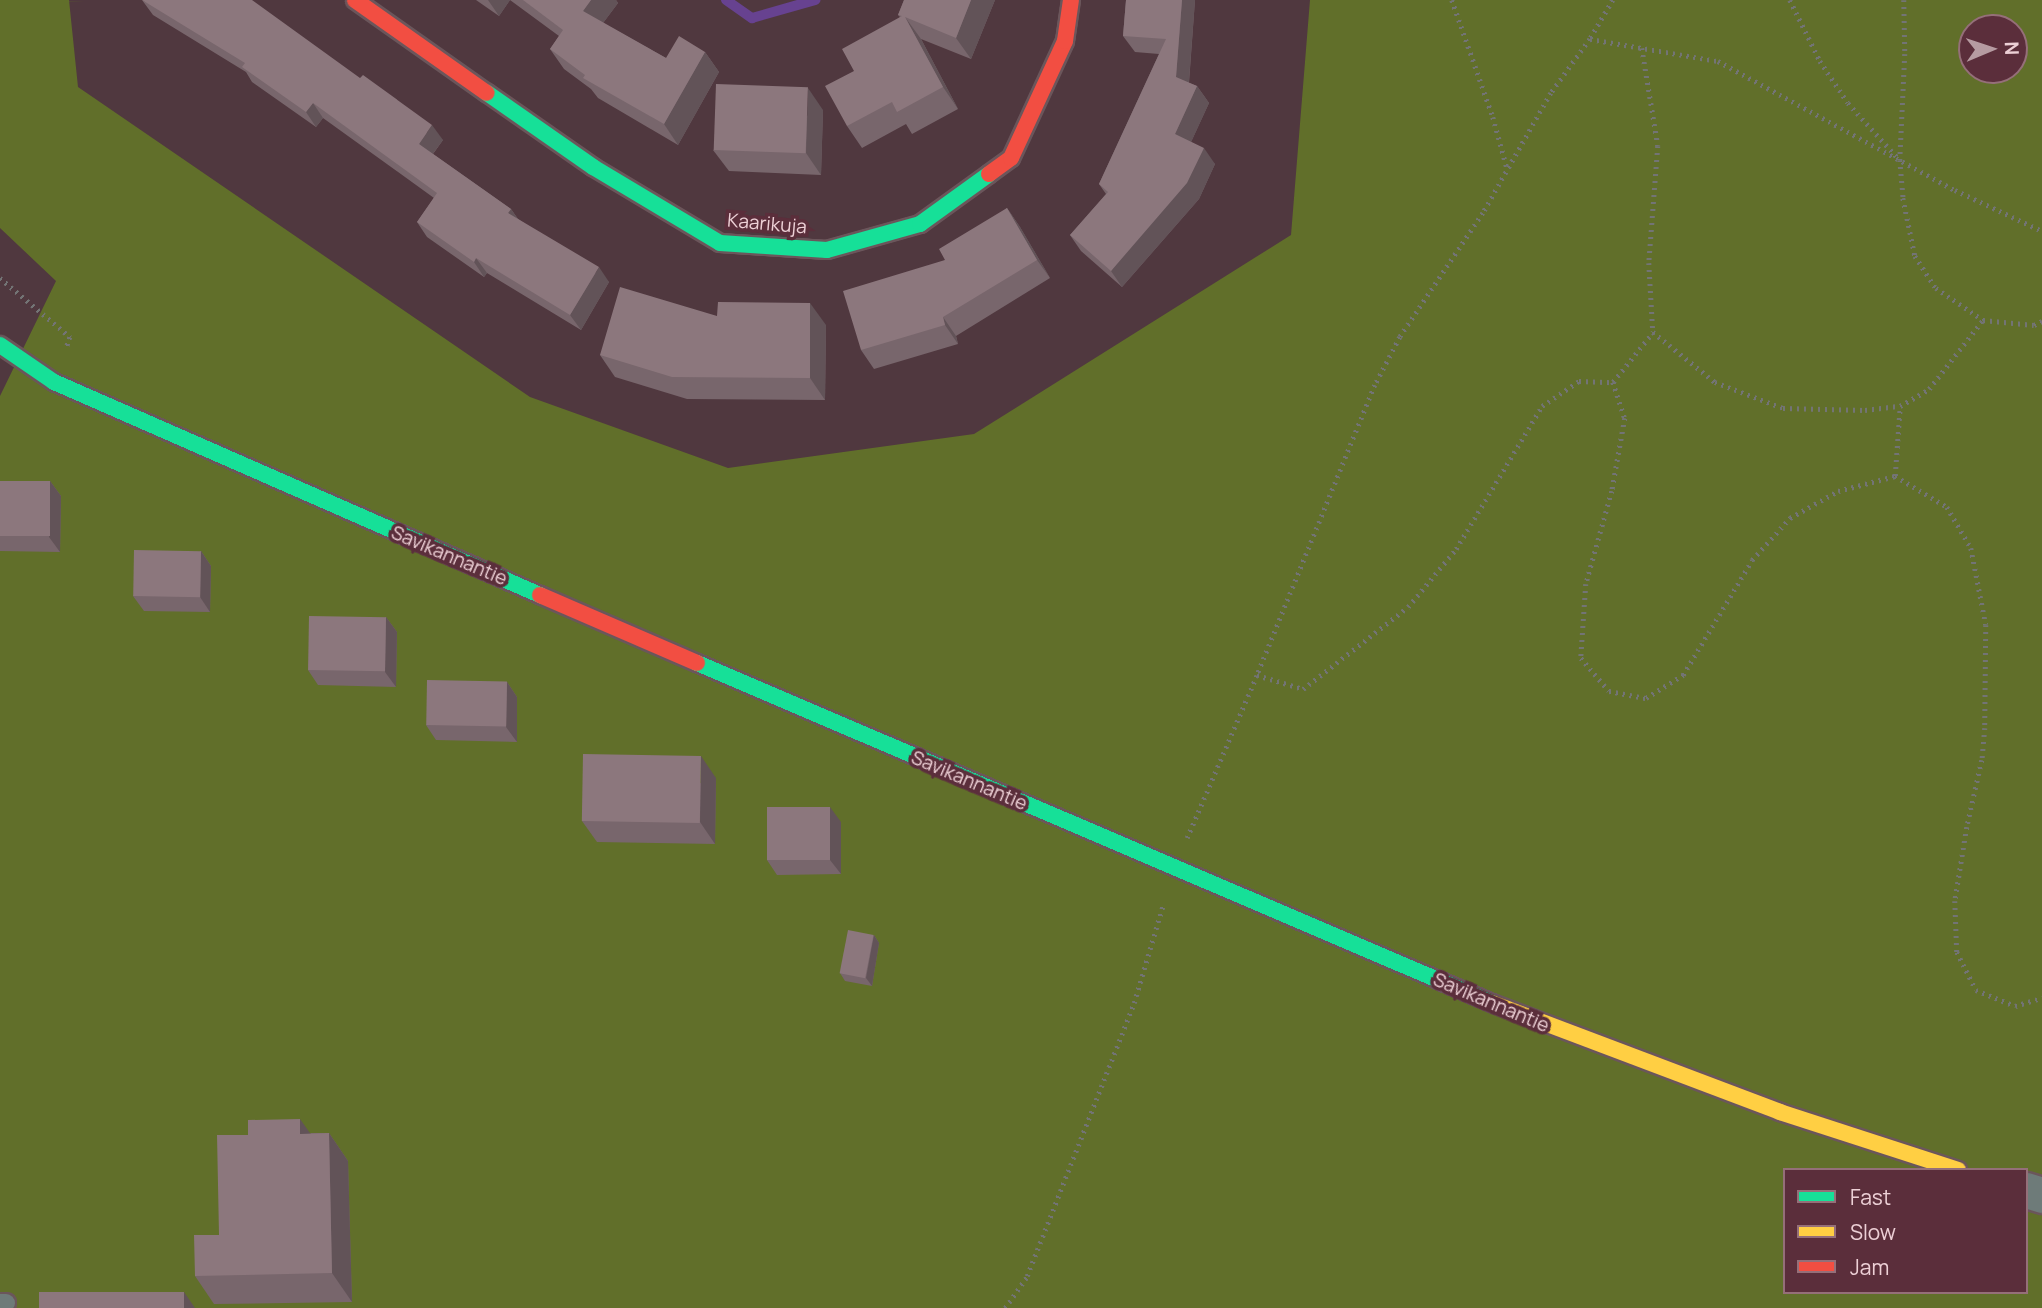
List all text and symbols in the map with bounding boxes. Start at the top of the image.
north arrow [1958,14,2028,84]
text: N [1999,41,2025,56]
street label: Kaarikuja [726,209,808,239]
street label: Savikannantie [388,521,510,591]
street label: Savikannantie [908,746,1030,816]
street label: Savikannantie [1430,968,1552,1038]
legend [1783,1168,2028,1294]
text: Fast [1850,1183,1891,1211]
text: Slow [1850,1218,1896,1246]
text: Jam [1850,1253,1889,1281]

